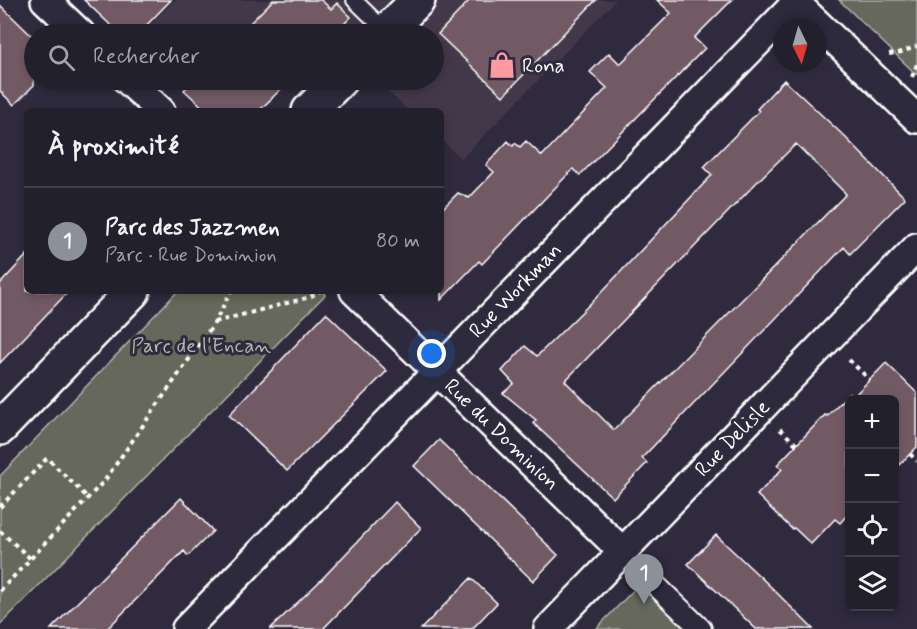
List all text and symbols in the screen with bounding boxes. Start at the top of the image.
north arrow [773,18,827,72]
search box [24,24,444,90]
icon: search [45,41,78,74]
text: Rechercher [93,43,200,71]
shop icon: Rona [487,50,517,80]
place label: Rona [522,52,565,80]
text: À proximité [48,130,179,164]
text: Parc des Jazzmen [105,214,280,242]
text: 1 [63,228,72,255]
text: 80 m [376,228,420,255]
street label: Rue Workman [463,237,568,344]
text: Parc · Rue Dominion [105,242,276,269]
park label: Parc de l'Encan [131,332,271,360]
your location [417,339,446,368]
street label: Rue du Dominion [438,372,565,497]
street label: Rue Delisle [689,394,777,483]
map controls [845,395,899,611]
button: + [845,395,899,449]
button: − [845,449,899,503]
button: locate [845,503,899,557]
pin: 1 [624,554,664,604]
button: layers [845,557,899,611]

